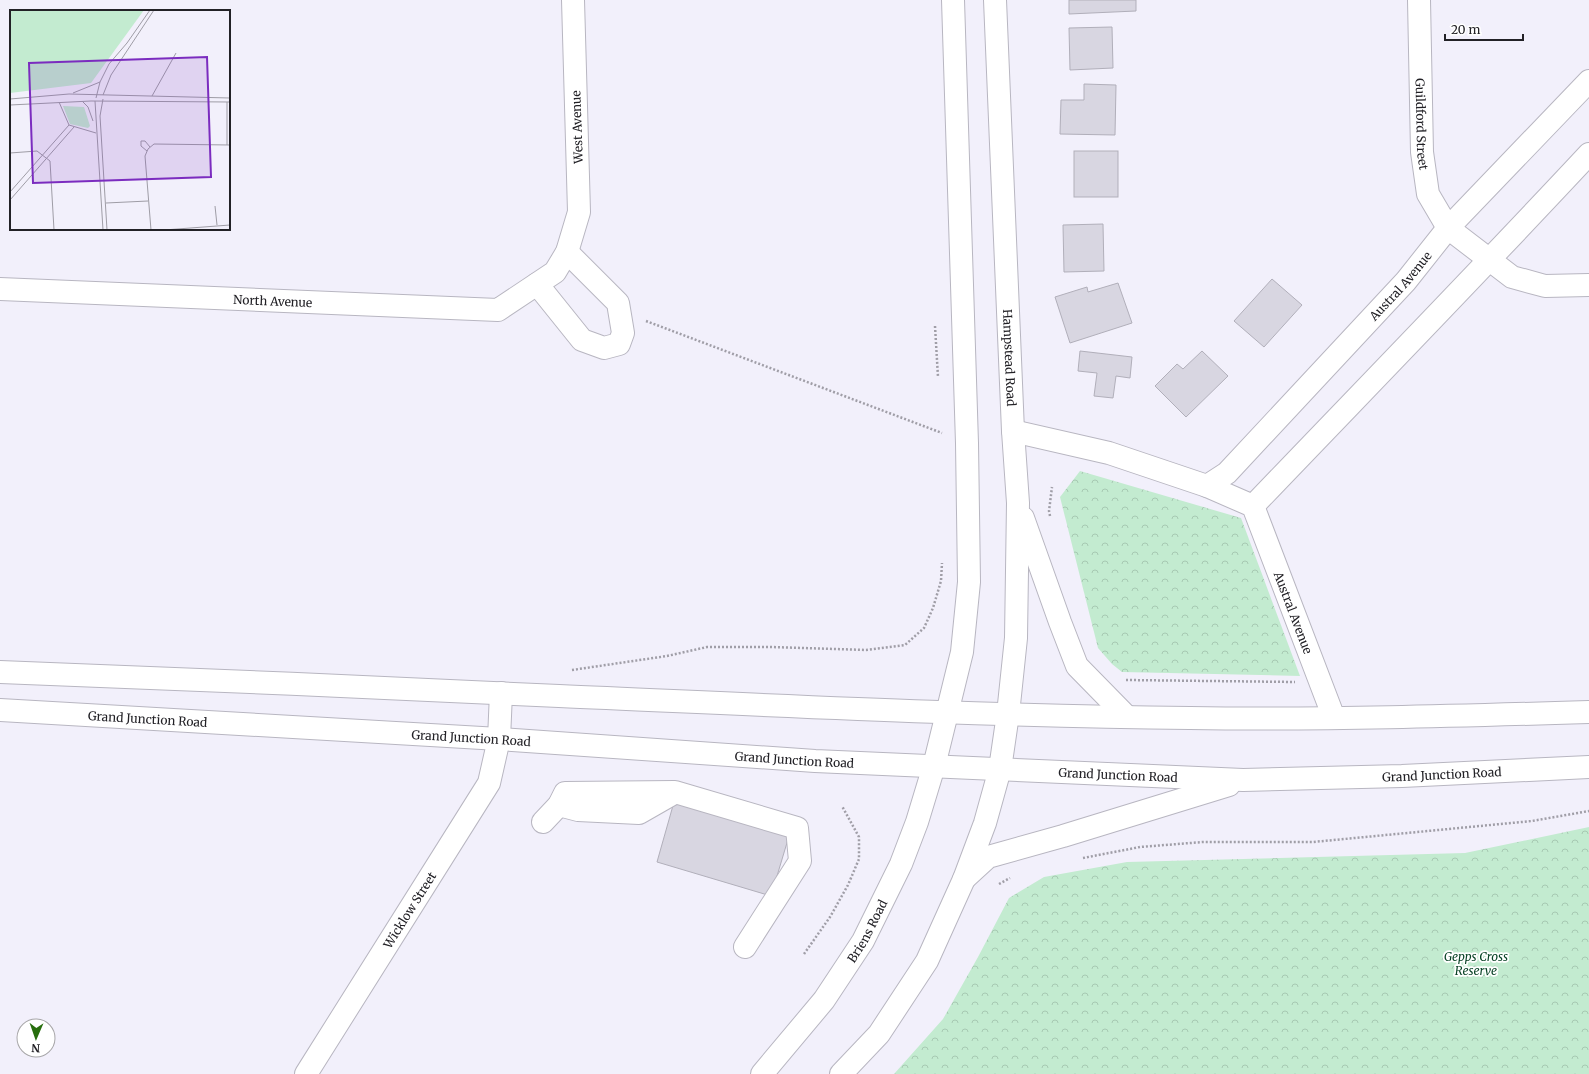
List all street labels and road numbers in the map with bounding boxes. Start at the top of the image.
street label: Guildford Street [1413,78,1432,171]
street label: West Avenue [568,90,586,165]
street label: Austral Avenue [1365,248,1434,324]
street label: North Avenue [233,291,313,310]
street label: Hampstead Road [1000,309,1019,407]
street label: Austral Avenue [1271,568,1316,656]
street label: Grand Junction Road [88,708,208,730]
street label: Grand Junction Road [411,726,531,749]
street label: Grand Junction Road [734,748,854,770]
street label: Grand Junction Road [1058,764,1178,785]
street label: Grand Junction Road [1382,764,1502,784]
street label: Wicklow Street [379,869,439,952]
street label: Briens Road [844,897,890,965]

